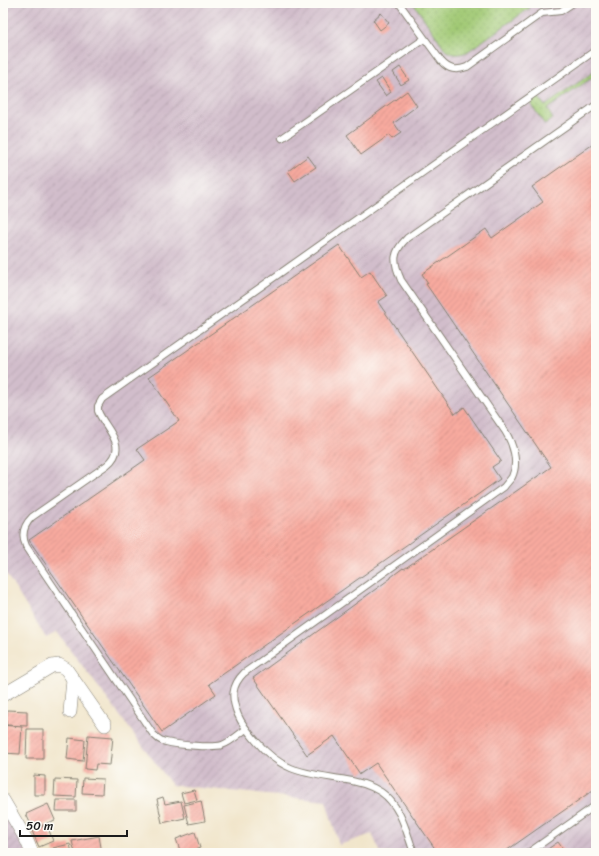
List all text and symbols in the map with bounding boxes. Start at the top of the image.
scale bar [20,812,127,838]
text: 50 m [26,815,53,837]

